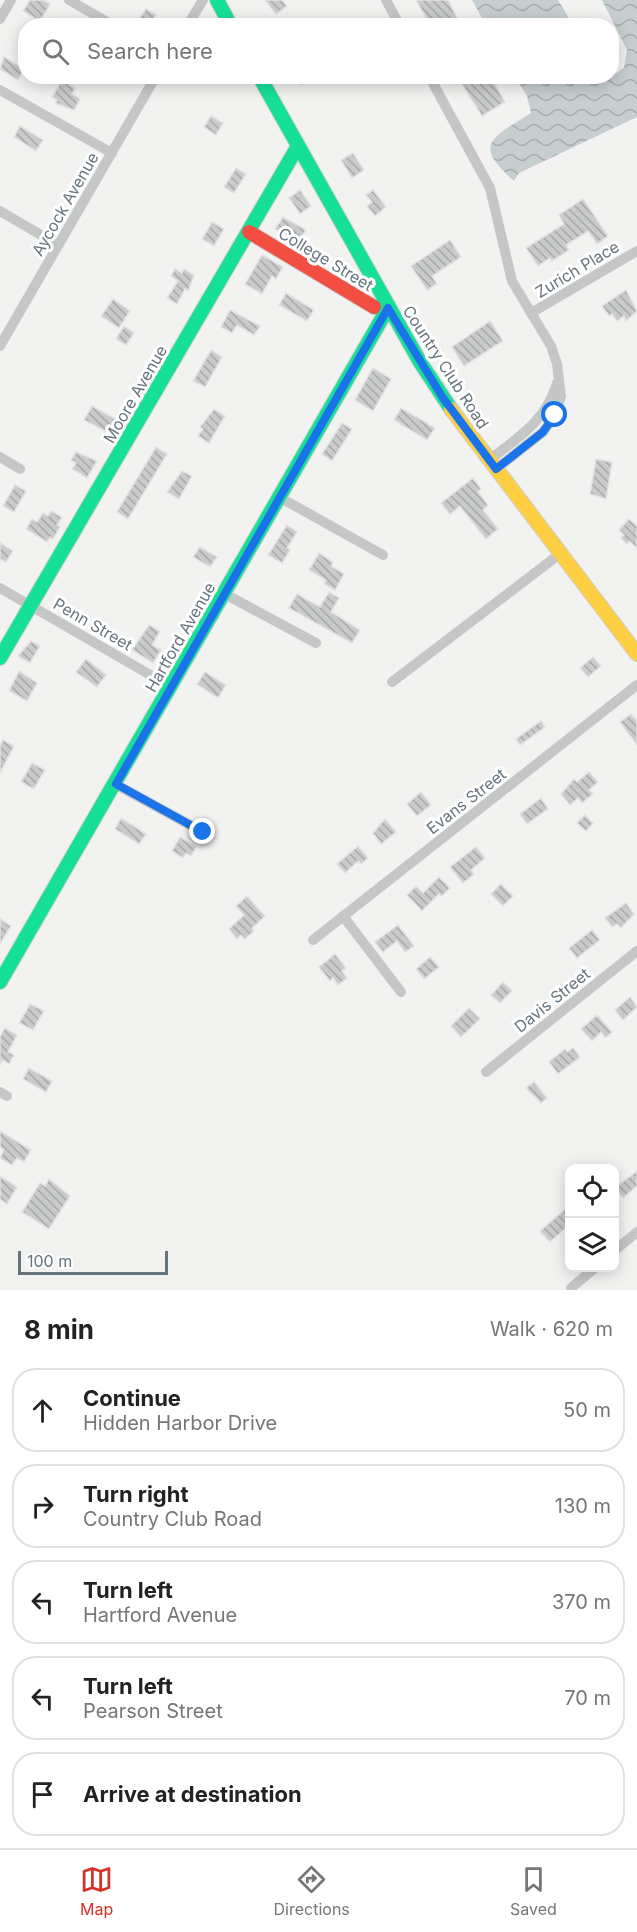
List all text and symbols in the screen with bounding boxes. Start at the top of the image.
search box [18,18,619,84]
icon: search [39,35,72,68]
text: Search here [87,38,213,64]
street label: Aycock Avenue [27,149,103,259]
street label: College Street [275,223,377,295]
street label: Zurich Place [531,236,623,302]
street label: Country Club Road [399,302,493,432]
street label: Moore Avenue [99,342,171,446]
route start [541,401,567,427]
street label: Hartford Avenue [141,579,219,695]
street label: Penn Street [50,593,136,655]
street label: Evans Street [422,764,510,838]
route end [189,818,215,844]
street label: Davis Street [510,964,594,1036]
map controls [565,1164,619,1272]
button: locate [565,1164,619,1218]
button: layers [565,1218,619,1272]
scale bar [18,1248,168,1276]
text: 100 m [27,1251,72,1271]
text: 8 min [24,1314,94,1345]
text: Walk · 620 m [490,1317,613,1341]
text: Continue [83,1385,181,1411]
icon: ahead [26,1394,59,1427]
text: 50 m [563,1398,611,1422]
text: Hidden Harbor Drive [83,1411,277,1435]
text: Turn right [83,1481,189,1507]
icon: right [26,1490,59,1523]
text: 130 m [555,1494,611,1518]
text: Country Club Road [83,1507,262,1531]
text: Turn left [83,1577,173,1603]
icon: left [26,1586,59,1619]
text: 370 m [552,1590,611,1614]
text: Hartford Avenue [83,1603,237,1627]
text: Turn left [83,1673,173,1699]
icon: left [26,1682,59,1715]
text: 70 m [564,1686,611,1710]
text: Pearson Street [83,1699,223,1723]
icon: arrive [26,1778,59,1811]
text: Arrive at destination [83,1781,302,1807]
tab: Map [80,1863,113,1919]
tab: Directions [274,1863,350,1919]
tab: Saved [510,1863,557,1919]

